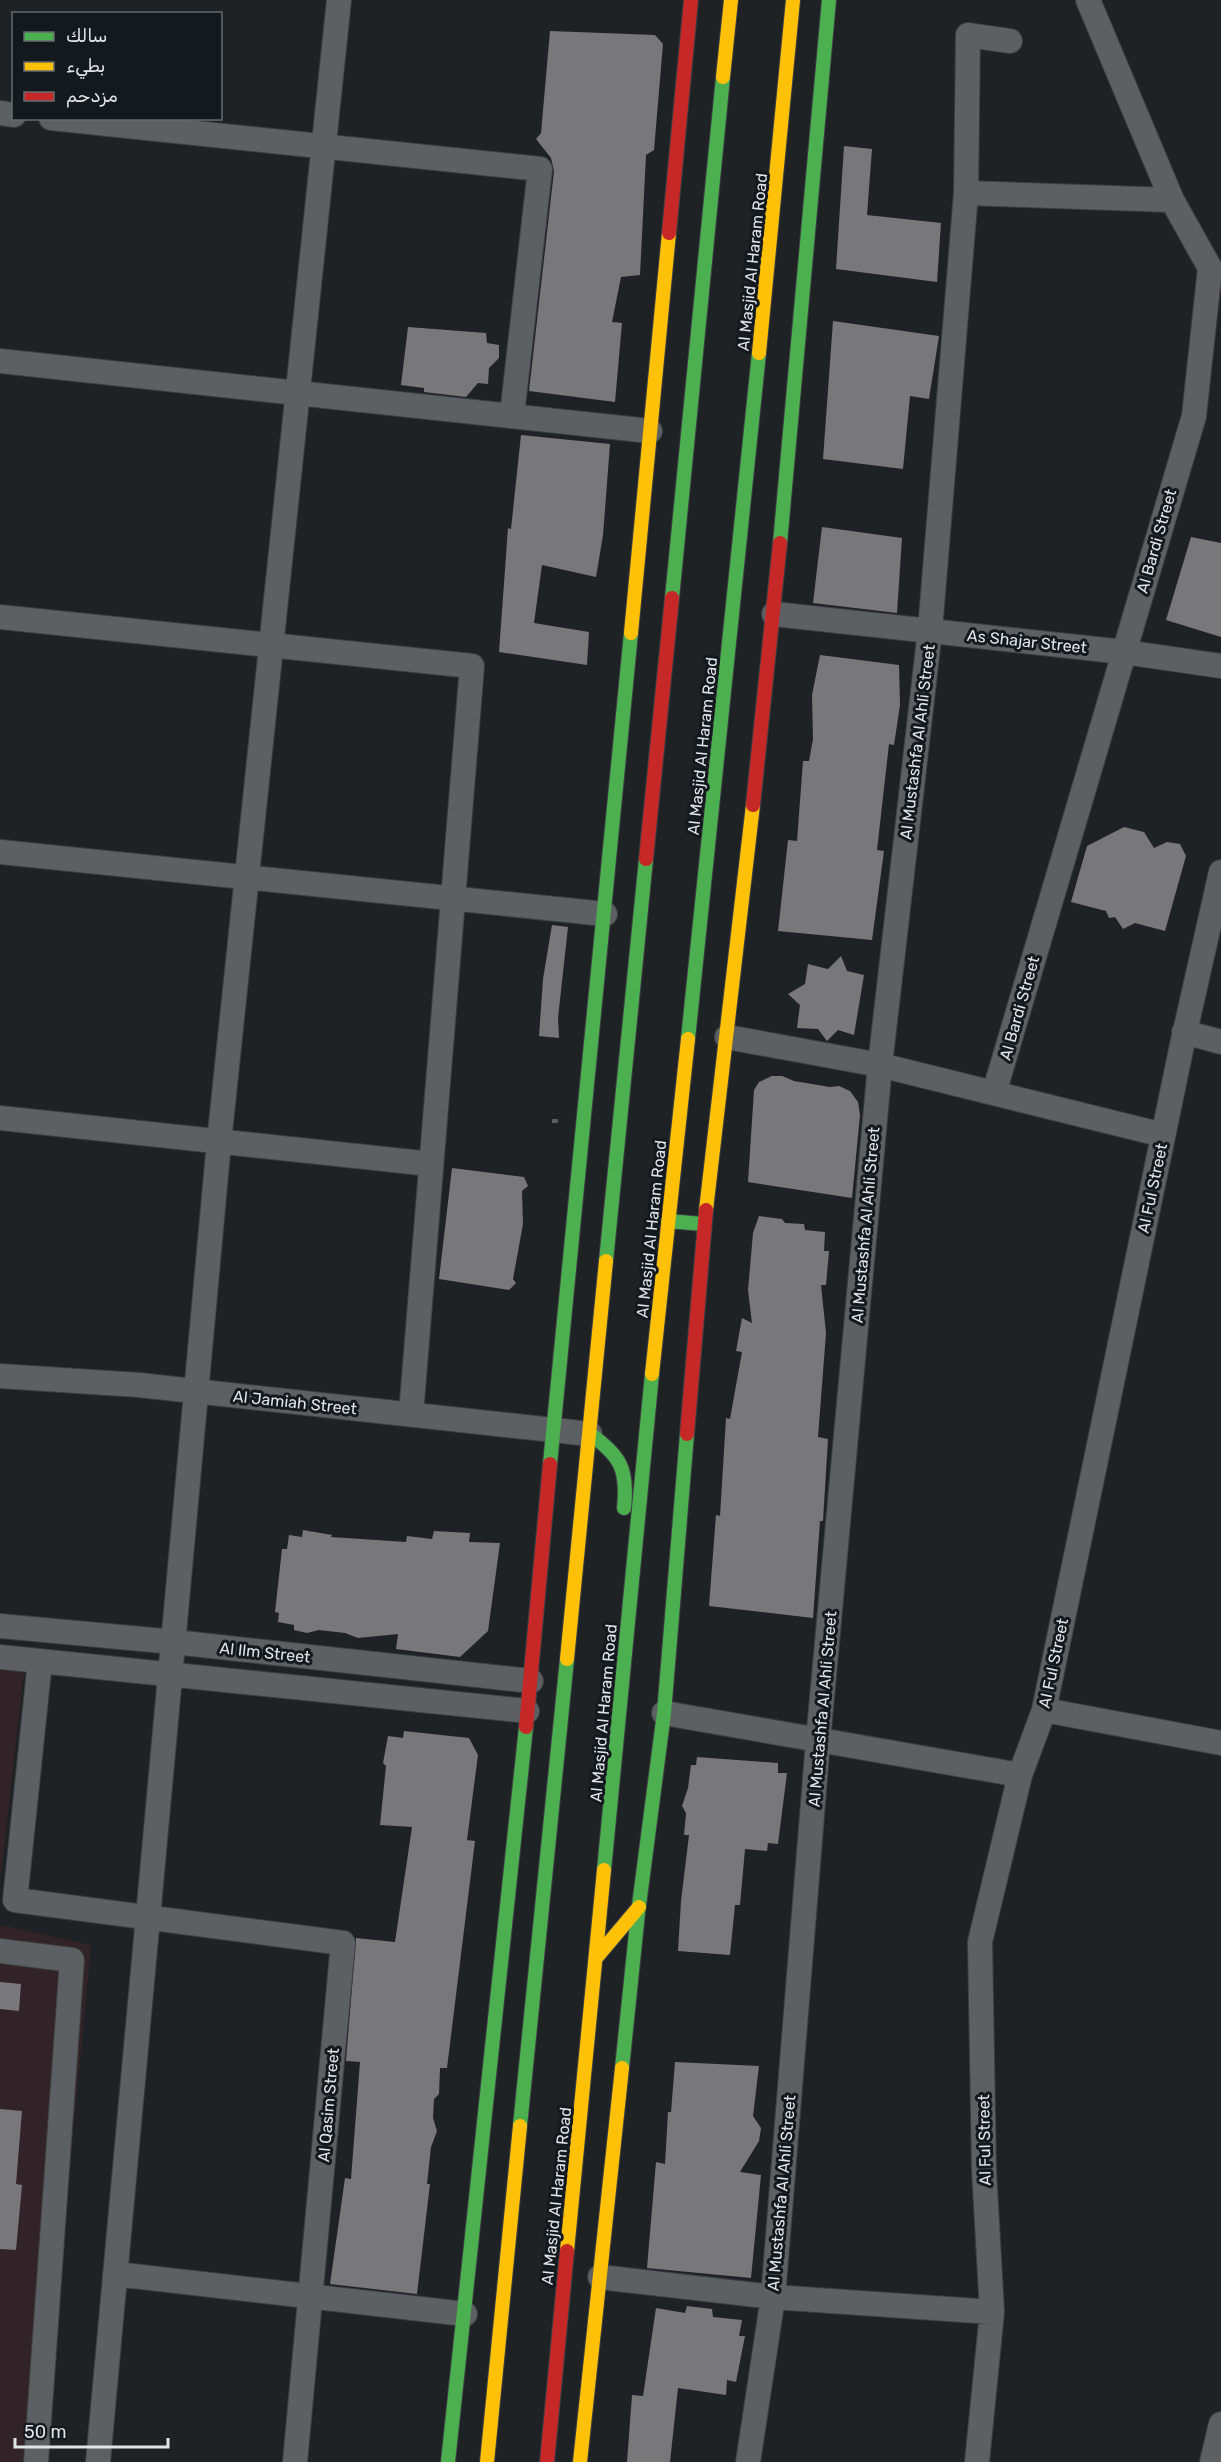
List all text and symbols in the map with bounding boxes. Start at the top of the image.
legend [12,12,222,120]
text: سالك [66,25,107,47]
text: بطيء [66,55,105,79]
text: مزدحم [66,85,118,108]
street label: Al Masjid Al Haram Road [734,172,771,352]
street label: Al Bardi Street [1133,487,1180,595]
street label: As Shajar Street [966,626,1088,657]
street label: Al Mustashfa Al Ahli Street [896,643,939,841]
street label: Al Masjid Al Haram Road [684,656,721,836]
street label: Al Bardi Street [996,954,1043,1062]
street label: Al Mustashfa Al Ahli Street [847,1126,884,1324]
street label: Al Masjid Al Haram Road [633,1139,670,1319]
street label: Al Ful Street [1134,1141,1171,1235]
street label: Al Jamiah Street [232,1387,358,1418]
street label: Al Mustashfa Al Ahli Street [804,1610,841,1808]
street label: Al Ful Street [1035,1616,1072,1710]
street label: Al Masjid Al Haram Road [586,1623,621,1803]
street label: Al Ilm Street [219,1638,311,1667]
street label: Al Qasim Street [314,2047,343,2163]
street label: Al Mustashfa Al Ahli Street [763,2094,800,2292]
street label: Al Ful Street [974,2094,995,2186]
street label: Al Masjid Al Haram Road [538,2106,575,2286]
scale bar [15,2411,168,2449]
text: 50 m [24,2421,67,2443]

